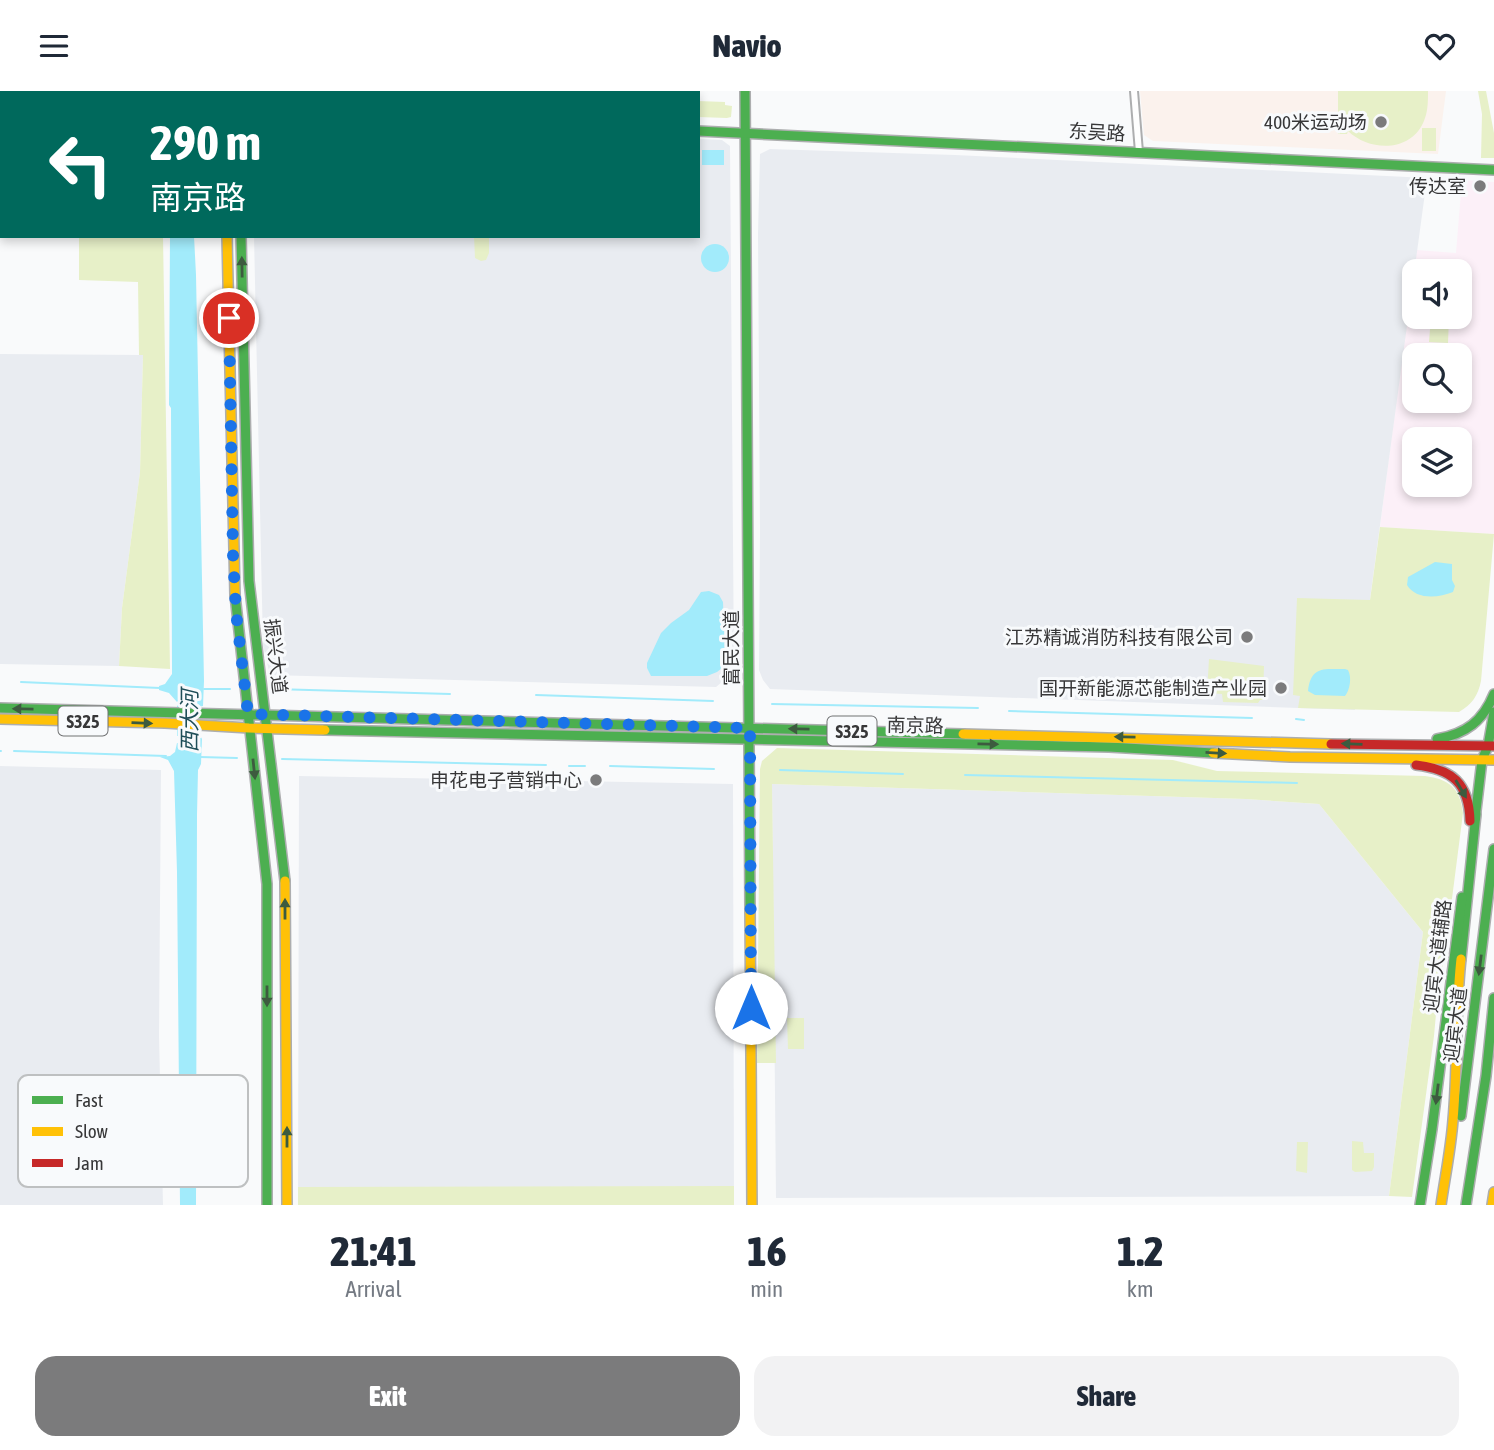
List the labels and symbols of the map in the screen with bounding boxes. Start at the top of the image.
place label: 400米运动场 [1264,111,1367,133]
marker: 400米运动场 [1373,114,1389,130]
street label: 东吴路 [1068,120,1126,144]
place label: 传达室 [1409,175,1466,197]
marker: 传达室 [1472,178,1488,194]
one-way arrow [236,256,248,278]
pin [199,288,259,348]
street label: 富民大道 [720,610,742,686]
street label: 振兴大道 [260,617,292,695]
place label: 江苏精诚消防科技有限公司 [1005,626,1233,648]
marker: 江苏精诚消防科技有限公司 [1239,629,1255,645]
place label: 国开新能源芯能制造产业园 [1039,677,1267,699]
marker: 国开新能源芯能制造产业园 [1273,680,1289,696]
water label: 西大河 [177,686,201,753]
one-way arrow [12,703,34,715]
road number: S325 [58,707,108,735]
street label: 南京路 [886,714,944,736]
one-way arrow [131,717,153,728]
road number: S325 [828,717,876,745]
one-way arrow [788,724,810,735]
one-way arrow [1114,732,1136,743]
one-way arrow [978,738,1000,750]
one-way arrow [1341,738,1363,749]
one-way arrow [1205,748,1227,759]
one-way arrow [249,758,260,780]
place label: 申花电子营销中心 [430,769,582,791]
marker: 申花电子营销中心 [588,772,604,788]
one-way arrow [1455,779,1468,799]
one-way arrow [279,898,291,920]
street label: 迎宾大道辅路 [1419,898,1455,1014]
one-way arrow [1474,954,1485,976]
position arrow [714,971,788,1045]
one-way arrow [261,985,273,1007]
street label: 迎宾大道 [1439,986,1471,1064]
legend [18,1075,248,1187]
one-way arrow [1431,1083,1442,1105]
text: Fast [75,1089,103,1111]
text: Slow [75,1120,109,1142]
one-way arrow [281,1126,293,1148]
text: Jam [75,1152,104,1174]

